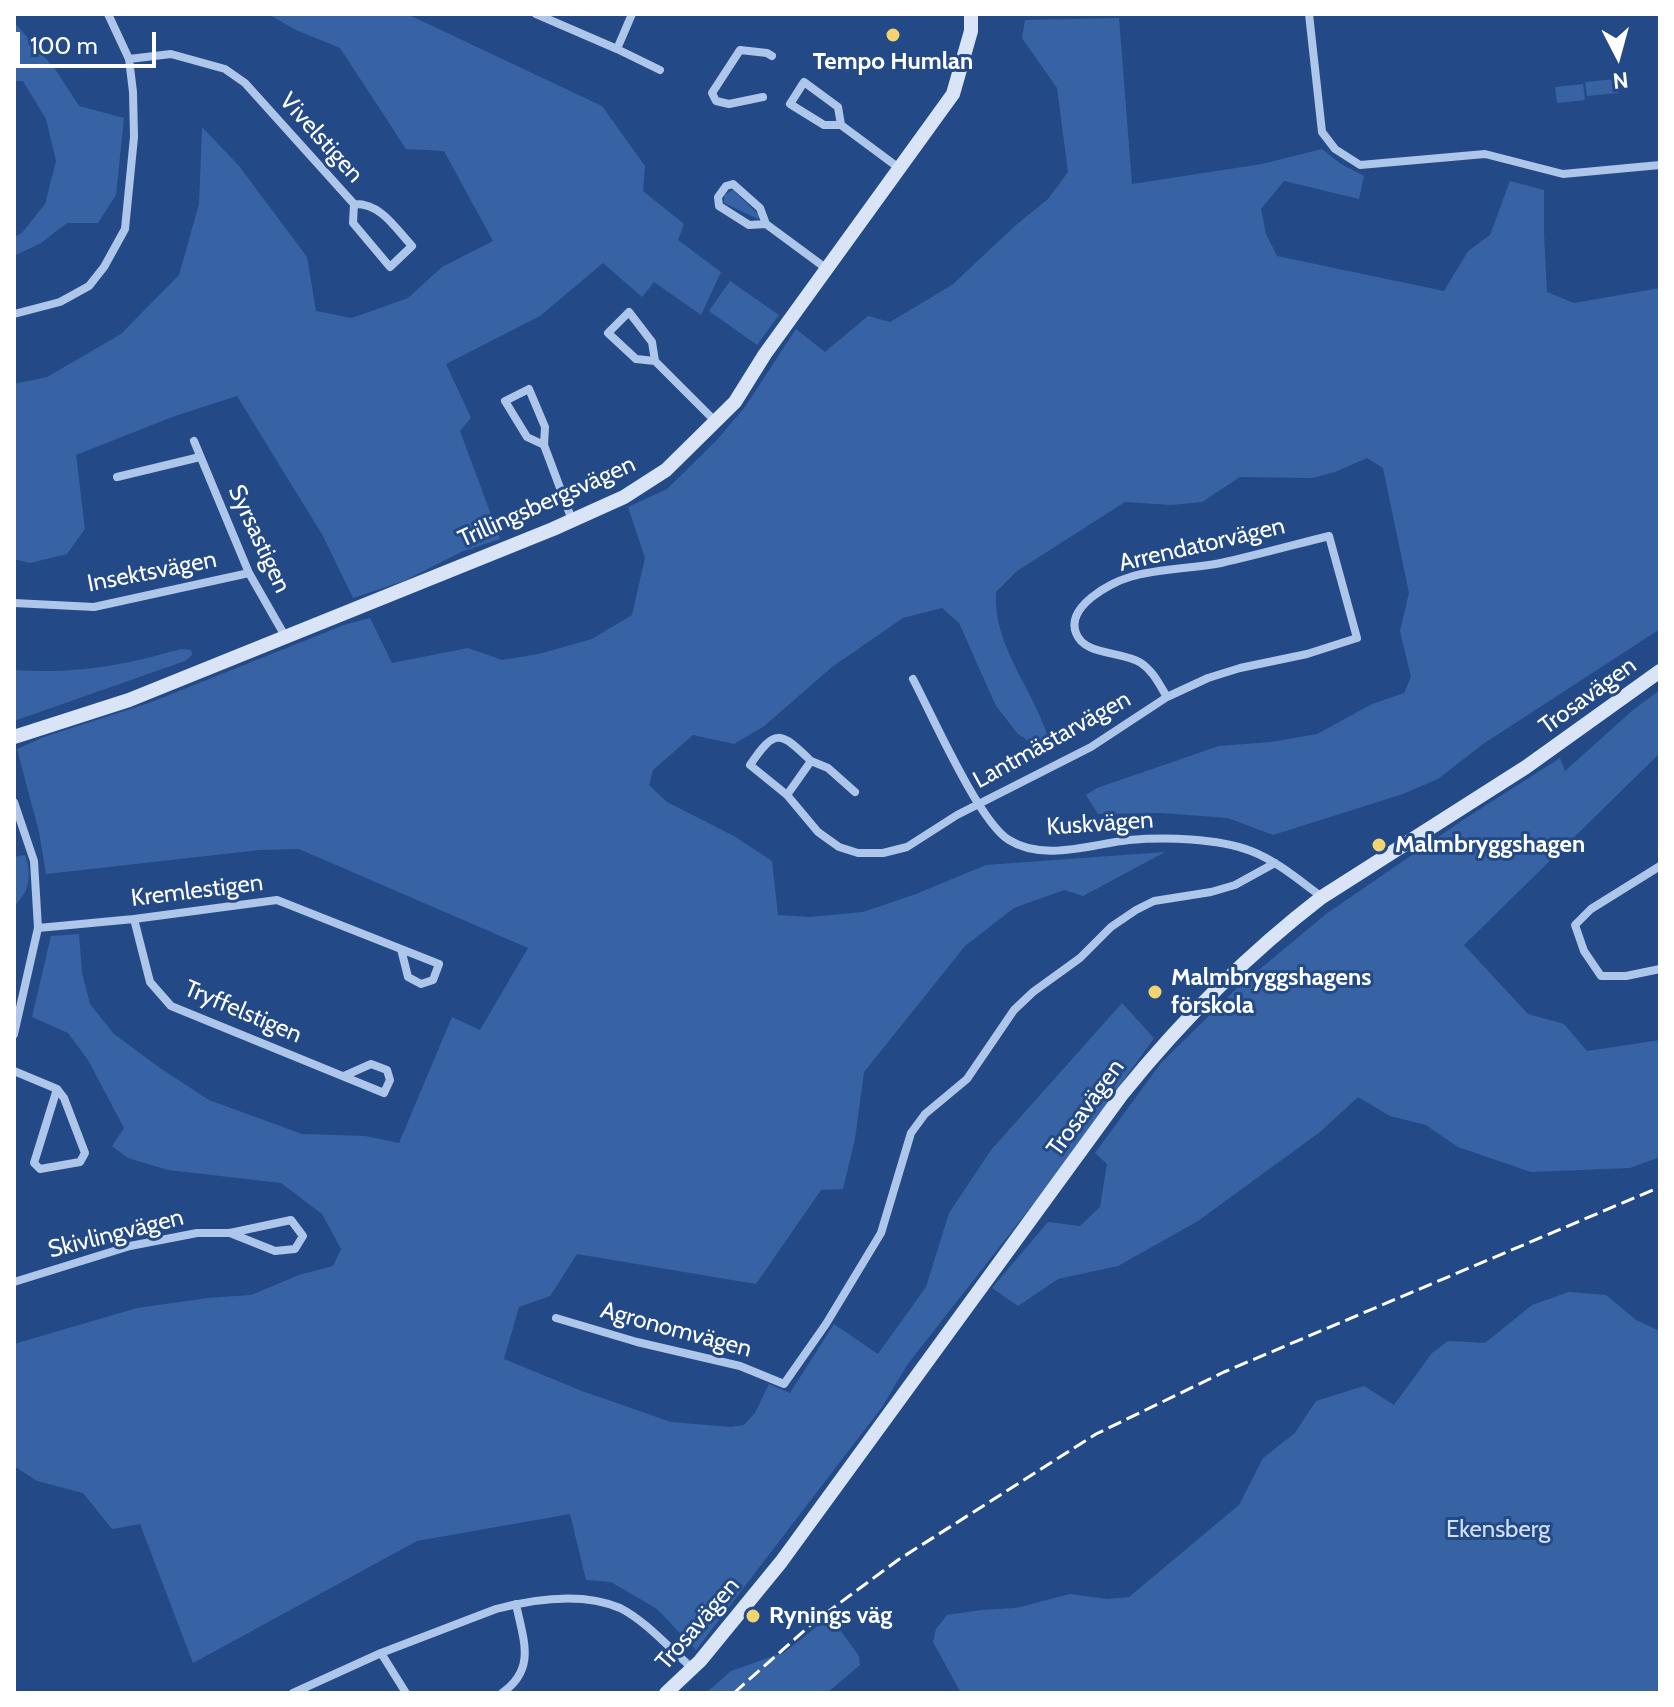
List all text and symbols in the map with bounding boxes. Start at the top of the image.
scale bar [20,16,160,66]
north arrow [1578,16,1658,96]
marker: Tempo Humlan [884,26,902,44]
text: 100 m [30,31,98,60]
place label: Tempo Humlan [813,48,973,76]
text: N [1611,66,1630,95]
street label: Vivelstigen [273,87,369,189]
street label: Trillingsbergsvägen [454,450,640,554]
street label: Syrsastigen [222,481,296,597]
street label: Arrendatorvägen [1116,512,1288,578]
street label: Insektsvägen [85,545,219,599]
street label: Trosavägen [1534,651,1642,741]
street label: Lantmästarvägen [968,685,1136,795]
street label: Kuskvägen [1046,806,1154,842]
place label: Malmbryggshagen [1395,831,1585,859]
marker: Malmbryggshagen [1370,836,1388,854]
street label: Kremlestigen [129,869,265,913]
place label: Malmbryggshagens förskola [1171,964,1371,1020]
street label: Tryffelstigen [180,974,306,1050]
marker: Malmbryggshagens förskola [1146,983,1164,1001]
street label: Trosavägen [1041,1054,1131,1162]
street label: Skivlingvägen [45,1203,187,1265]
street label: Agronomvägen [597,1296,755,1364]
park label: Ekensberg [1446,1516,1550,1544]
street label: Trosavägen [650,1572,746,1676]
place label: Rynings väg [769,1602,892,1630]
marker: Rynings väg [744,1607,762,1625]

